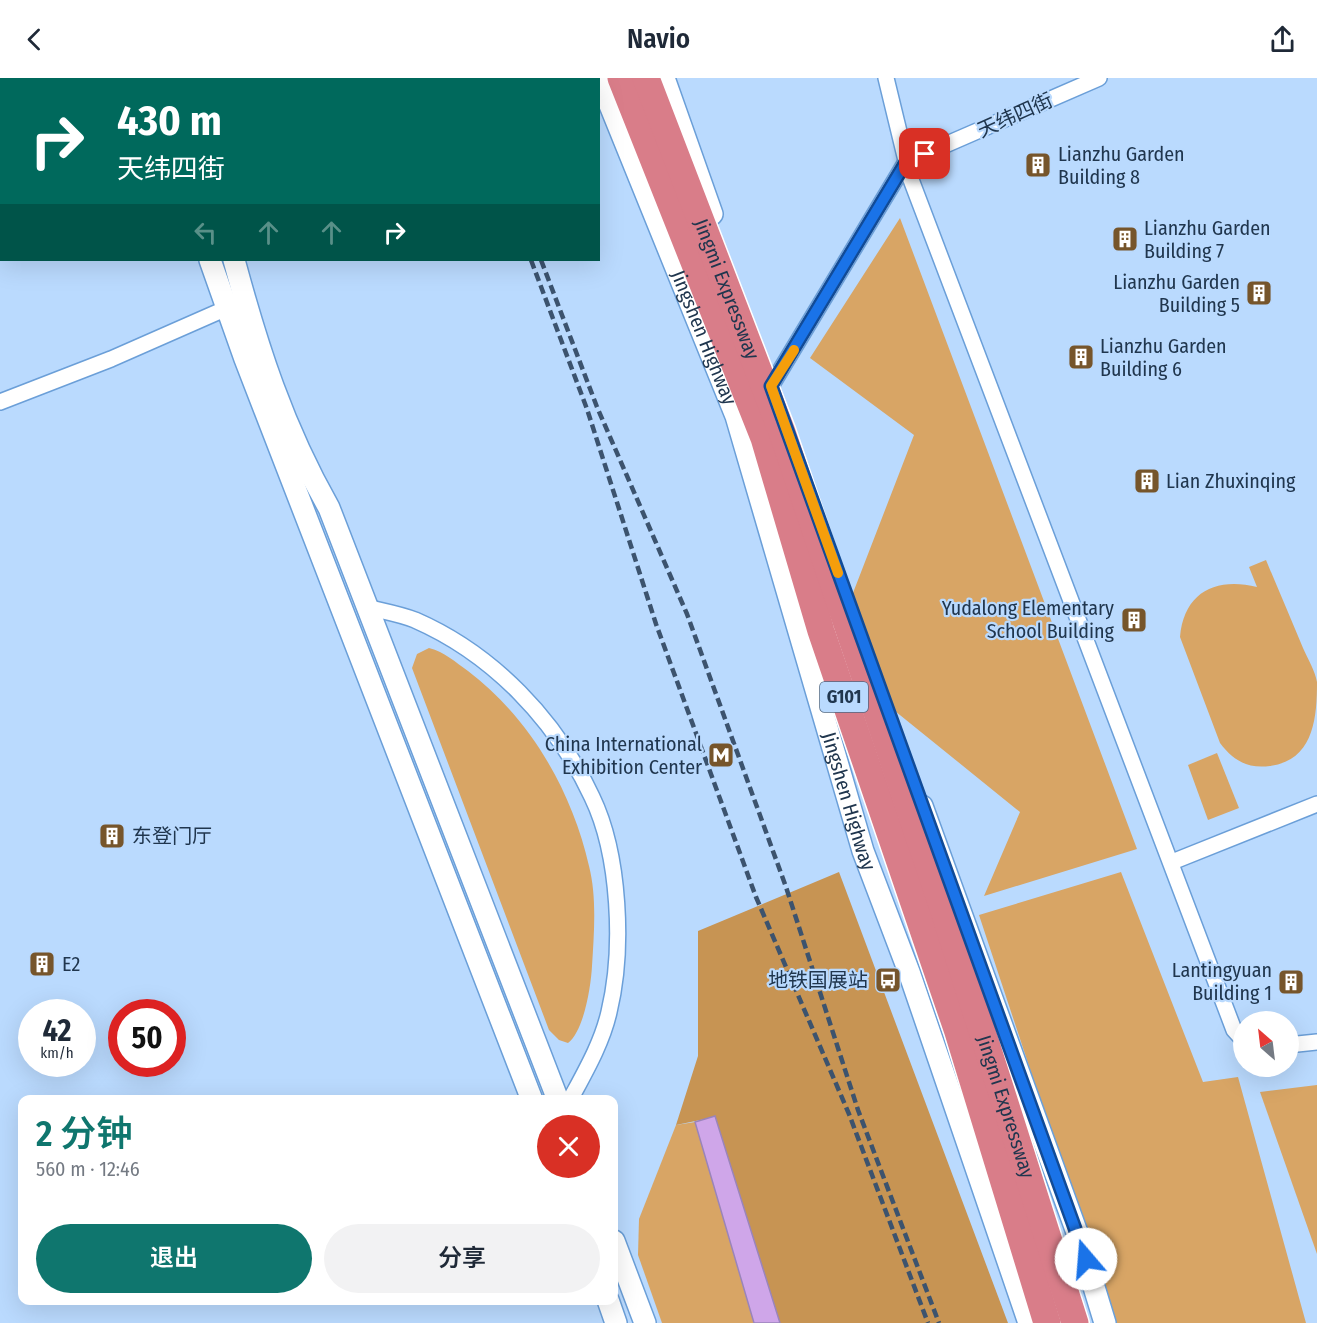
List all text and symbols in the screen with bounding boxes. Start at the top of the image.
icon: back [18,23,51,56]
text: Navio [627,23,690,55]
icon: share [1266,23,1299,56]
street label: 天纬四街 [974,88,1056,142]
text: 430 m [117,96,222,146]
icon: right [18,102,96,180]
pin [899,128,950,179]
icon: arrive [908,137,941,170]
place label: Lianzhu Garden Building 8 [1058,142,1185,189]
building icon: Lianzhu Garden Building 8 [1023,150,1053,180]
text: 天纬四街 [117,153,225,185]
street label: Jingmi Expressway [689,215,765,363]
icon: left [189,216,222,249]
icon: ahead [252,216,285,249]
icon: ahead [315,216,348,249]
icon: right [378,216,411,249]
place label: Lianzhu Garden Building 7 [1144,216,1271,263]
building icon: Lianzhu Garden Building 7 [1110,224,1140,254]
street label: Jingshen Highway [666,267,742,408]
place label: Lianzhu Garden Building 5 [1113,270,1240,317]
building icon: Lianzhu Garden Building 5 [1244,278,1274,308]
place label: Lianzhu Garden Building 6 [1100,334,1227,381]
building icon: Lianzhu Garden Building 6 [1066,342,1096,372]
building icon: Lian Zhuxinqing [1132,466,1162,496]
place label: Lian Zhuxinqing [1166,469,1296,493]
place label: Yudalong Elementary School Building [942,596,1115,643]
building icon: Yudalong Elementary School Building [1119,605,1149,635]
road number: G101 [820,682,868,712]
street label: Jingshen Highway [817,729,881,874]
place label: China International Exhibition Center [545,732,702,779]
metro station icon: China International Exhibition Center [706,740,736,770]
building icon: 东登门厅 [97,821,127,851]
place label: 东登门厅 [132,824,212,848]
building icon: E2 [27,949,57,979]
place label: E2 [62,952,80,976]
place label: Lantingyuan Building 1 [1172,958,1272,1005]
bus stop icon: 地铁国展站 [873,965,903,995]
building icon: Lantingyuan Building 1 [1276,967,1306,997]
place label: 地铁国展站 [768,968,868,992]
speed limit sign: 50 [108,999,186,1077]
north arrow [1233,1011,1299,1077]
map controls [1233,1011,1299,1077]
text: 42 [43,1013,71,1049]
street label: Jingmi Expressway [972,1032,1040,1181]
text: km/h [40,1044,74,1062]
text: 2 分钟 [36,1112,132,1156]
button: close [537,1115,600,1178]
text: 560 m · 12:46 [36,1157,140,1181]
button: 退出 [36,1224,312,1293]
button: 分享 [324,1224,600,1293]
position arrow [1054,1227,1118,1291]

